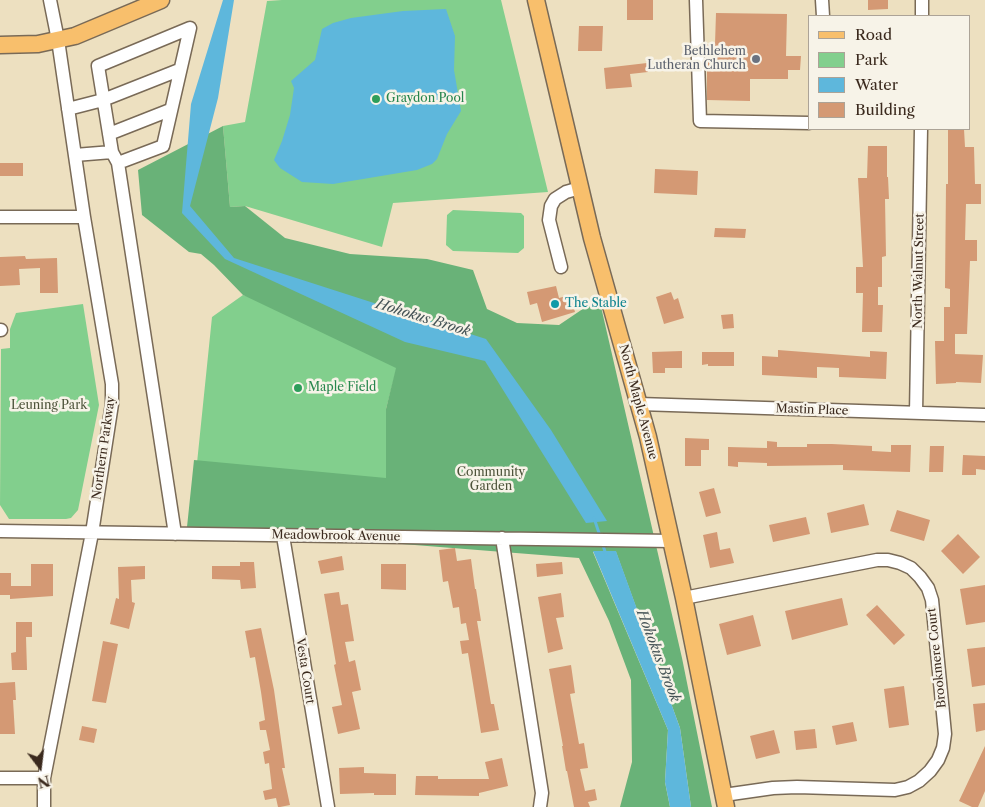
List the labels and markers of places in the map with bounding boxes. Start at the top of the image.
place label: Bethlehem Lutheran Church [647,45,746,73]
marker: Bethlehem Lutheran Church [750,53,762,65]
place label: Graydon Pool [386,92,464,106]
marker: Graydon Pool [370,93,382,105]
place label: The Stable [565,297,627,311]
marker: The Stable [549,298,561,310]
place label: Maple Field [308,381,376,395]
marker: Maple Field [292,382,304,394]

